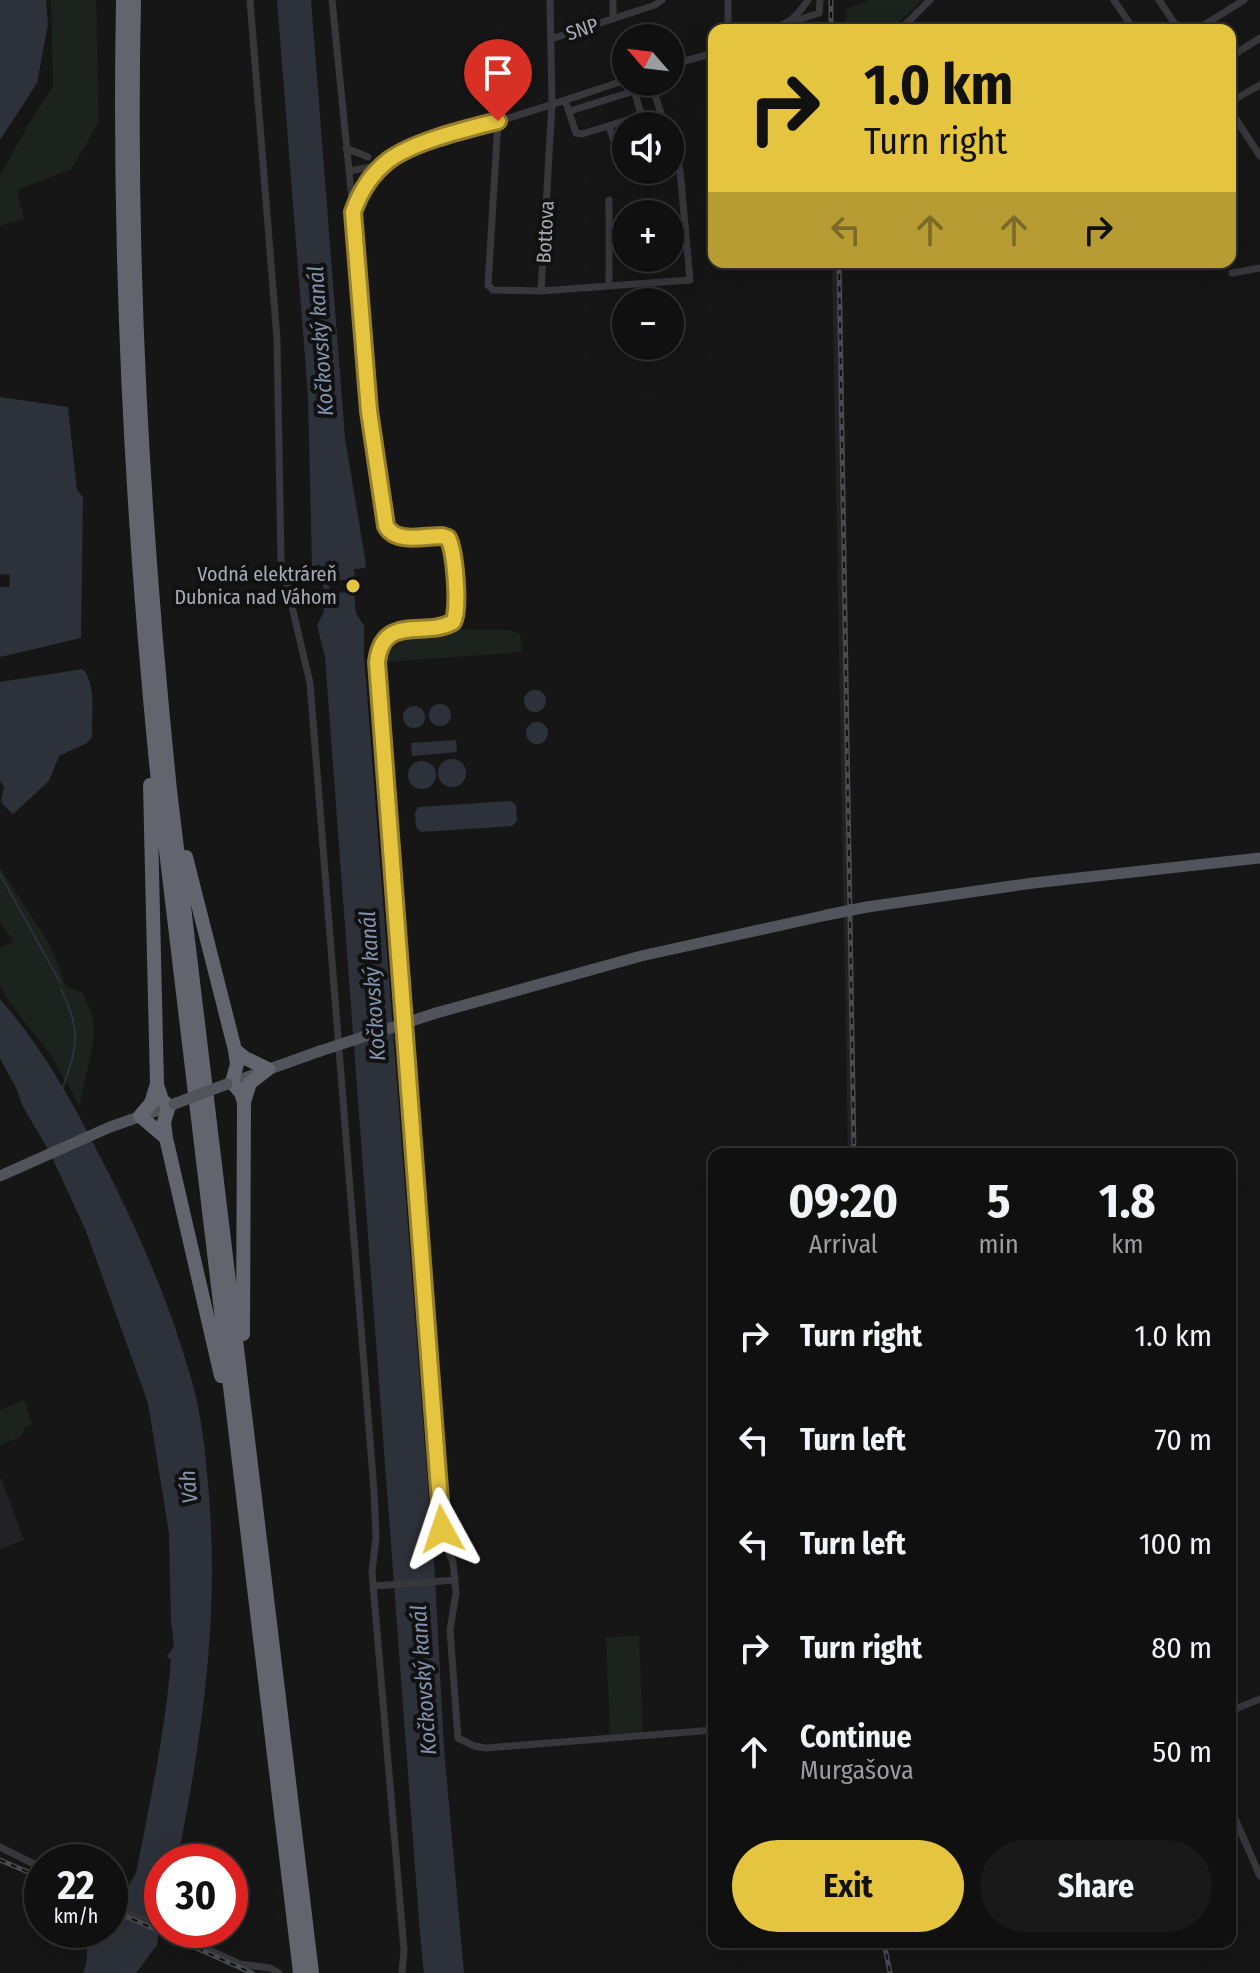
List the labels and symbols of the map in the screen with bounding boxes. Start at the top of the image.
street label: SNP [563,13,601,45]
north arrow [612,24,684,96]
pin [464,39,532,121]
street label: Bottova [531,200,559,264]
water label: Kočkovský kanál [302,265,339,417]
place label: Vodná elektráreň Dubnica nad Váhom [174,562,337,609]
marker: Vodná elektráreň Dubnica nad Váhom [344,577,362,595]
water label: Kočkovský kanál [354,910,391,1062]
water label: Váh [173,1469,204,1505]
position arrow [400,1487,484,1571]
water label: Kočkovský kanál [405,1604,442,1756]
speed limit sign: 30 [144,1844,248,1948]

